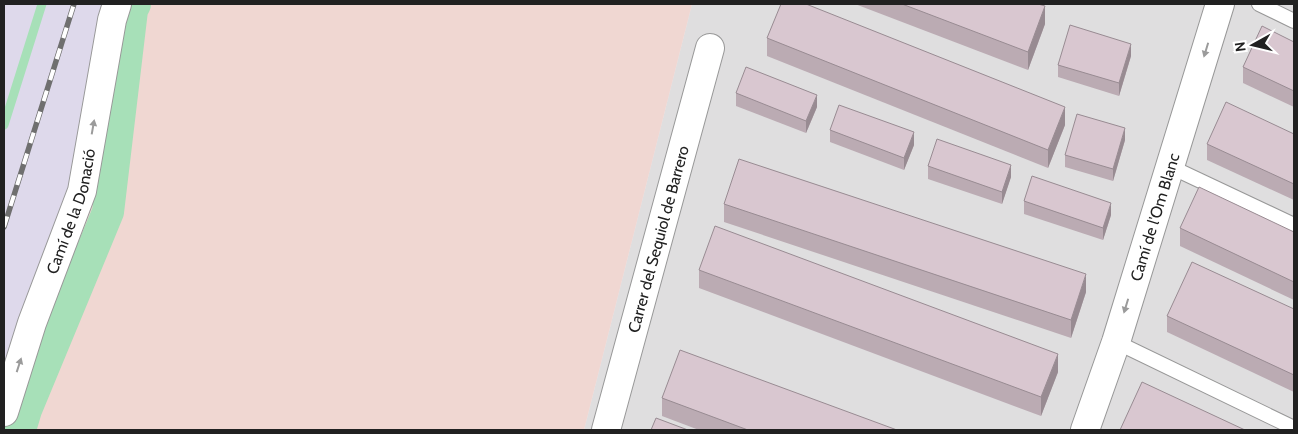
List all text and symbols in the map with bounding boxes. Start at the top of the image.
north arrow [1228,20,1278,70]
text: N [1231,41,1250,53]
one-way arrow [1201,43,1209,58]
one-way arrow [89,119,97,135]
street label: Carrer del Sequiol de Barrero [623,143,693,335]
street label: Camí de la Donació [42,147,99,277]
street label: Camí de l'Om Blanc [1126,151,1183,283]
one-way arrow [1122,298,1130,313]
one-way arrow [15,358,23,373]

